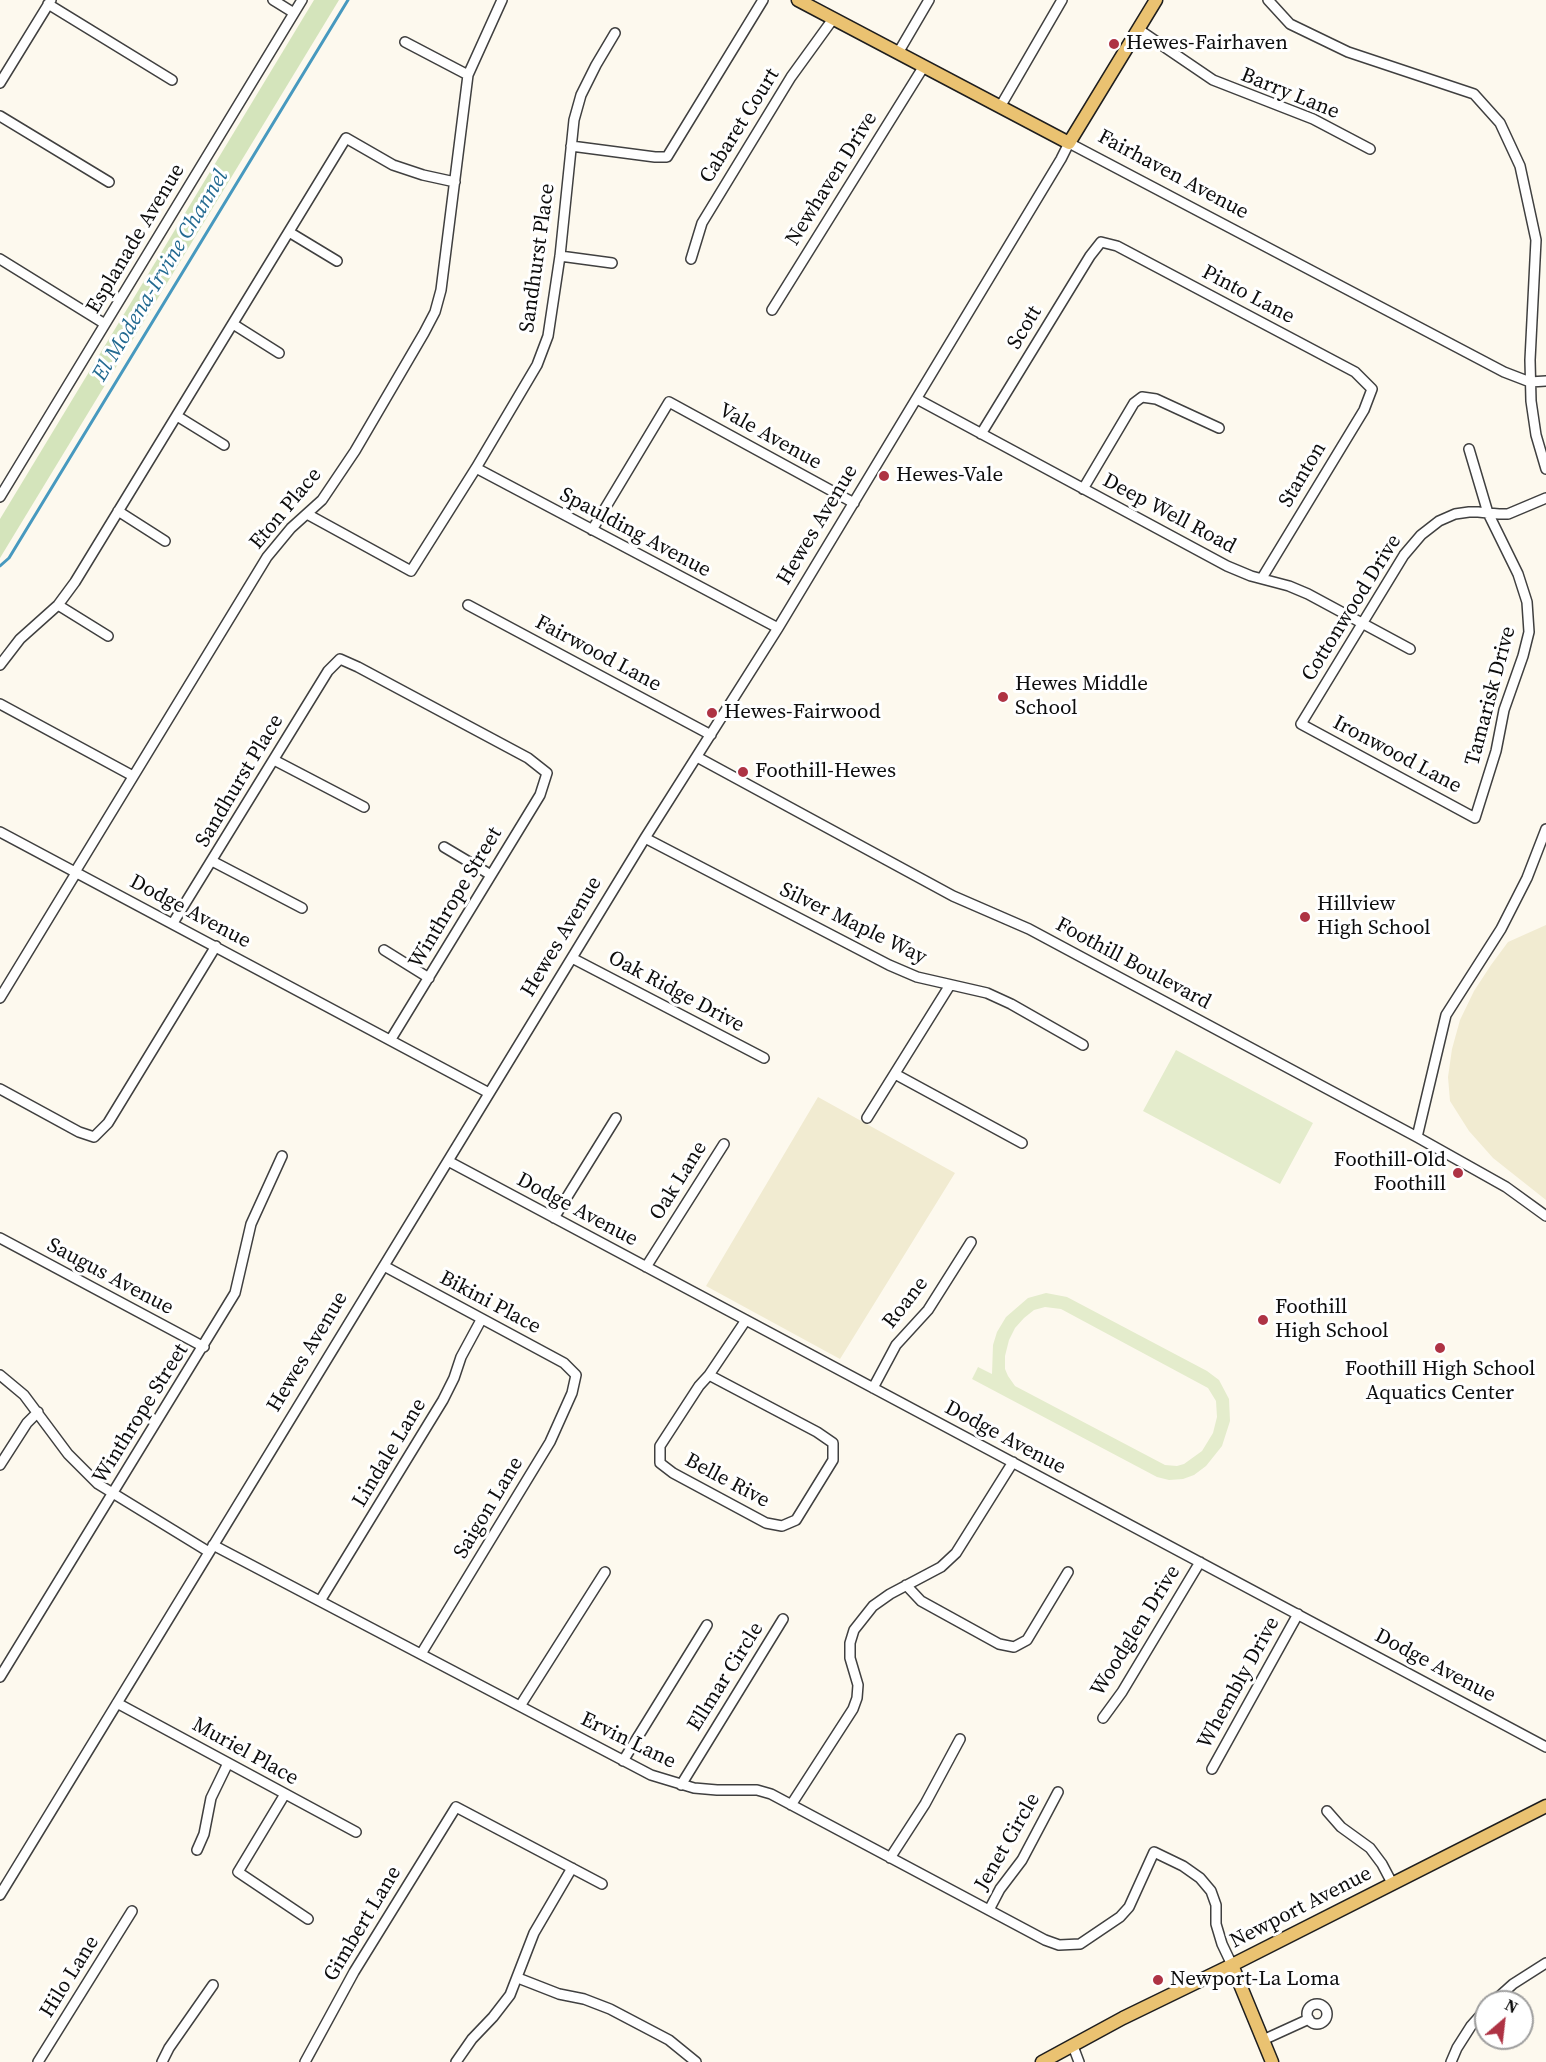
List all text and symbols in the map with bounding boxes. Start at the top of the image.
place label: Hewes-Fairhaven [1126,31,1288,57]
marker: Hewes-Fairhaven [1107,37,1121,51]
street label: Barry Lane [1237,63,1343,125]
street label: Cabaret Court [695,64,785,188]
street label: Newhaven Drive [781,107,883,251]
street label: Fairhaven Avenue [1093,125,1253,225]
street label: Esplanade Avenue [81,160,191,318]
water label: El Modena-Irvine Channel [87,166,235,386]
street label: Sandhurst Place [515,182,561,334]
street label: Pinto Lane [1197,260,1299,330]
street label: Scott [1002,302,1048,354]
street label: Vale Avenue [714,398,826,476]
street label: Stanton [1274,438,1332,512]
street label: Hewes Avenue [772,460,864,590]
street label: Eton Place [245,463,327,555]
place label: Hewes-Vale [896,463,1003,489]
street label: Deep Well Road [1098,468,1240,560]
marker: Hewes-Vale [877,469,891,483]
street label: Spaulding Avenue [555,483,715,583]
street label: Cottonwood Drive [1297,530,1407,686]
street label: Fairwood Lane [531,610,665,698]
street label: Tamarisk Drive [1460,624,1522,768]
place label: Hewes Middle School [1015,672,1148,722]
marker: Hewes Middle School [996,690,1010,704]
place label: Hewes-Fairwood [724,700,881,726]
marker: Hewes-Fairwood [705,706,719,720]
street label: Sandhurst Place [190,710,290,852]
street label: Ironwood Lane [1328,711,1466,799]
place label: Foothill-Hewes [755,759,896,785]
marker: Foothill-Hewes [736,765,750,779]
street label: Winthrope Street [404,823,508,973]
street label: Dodge Avenue [125,870,255,954]
street label: Hewes Avenue [516,872,608,1002]
street label: Silver Maple Way [775,878,931,970]
place label: Hillview High School [1317,892,1430,942]
marker: Hillview High School [1298,910,1312,924]
street label: Foothill Boulevard [1051,912,1215,1016]
street label: Oak Ridge Drive [604,946,748,1038]
street label: Oak Lane [645,1137,713,1225]
place label: Foothill-Old Foothill [1334,1148,1446,1198]
marker: Foothill-Old Foothill [1451,1166,1465,1180]
street label: Dodge Avenue [512,1168,642,1252]
street label: Saugus Avenue [42,1233,178,1321]
street label: Bikini Place [435,1266,545,1340]
street label: Roane [878,1272,934,1334]
street label: Hewes Avenue [262,1287,354,1417]
place label: Foothill High School [1275,1295,1388,1345]
marker: Foothill High School [1256,1313,1270,1327]
street label: Winthrope Street [88,1339,194,1489]
marker: Foothill High School Aquatics Center [1433,1341,1447,1355]
place label: Foothill High School Aquatics Center [1345,1357,1535,1407]
street label: Lindale Lane [348,1394,432,1512]
street label: Dodge Avenue [940,1396,1070,1480]
street label: Belle Rive [680,1448,774,1514]
street label: Saigon Lane [449,1453,529,1563]
street label: Woodglen Drive [1086,1561,1186,1701]
street label: Whembly Drive [1192,1613,1286,1753]
street label: Ellmar Circle [683,1618,769,1736]
street label: Dodge Avenue [1370,1624,1500,1708]
street label: Ervin Lane [576,1707,680,1775]
street label: Muriel Place [187,1712,303,1792]
street label: Jenet Circle [970,1789,1046,1895]
street label: Newport Avenue [1226,1861,1376,1955]
street label: Gimbert Lane [319,1862,407,1986]
street label: Hilo Lane [35,1931,105,2023]
place label: Newport-La Loma [1170,1967,1340,1993]
marker: Newport-La Loma [1151,1973,1165,1987]
north arrow [1474,1990,1534,2050]
text: N [1501,1993,1522,2018]

